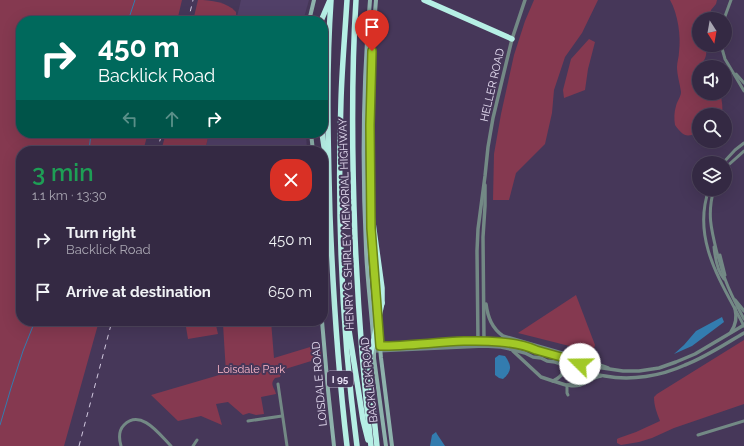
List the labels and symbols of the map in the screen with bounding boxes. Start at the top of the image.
pin [355,10,389,51]
north arrow [692,12,732,52]
street label: HELLER ROAD [478,47,507,123]
street label: HENRY G. SHIRLEY MEMORIAL HIGHWAY [336,118,357,330]
street label: BACKLICK ROAD [359,336,380,423]
street label: LOISDALE ROAD [309,341,330,427]
position arrow [559,343,601,385]
park label: Loisdale Park [217,363,285,376]
road number: I 95 [327,371,353,387]

